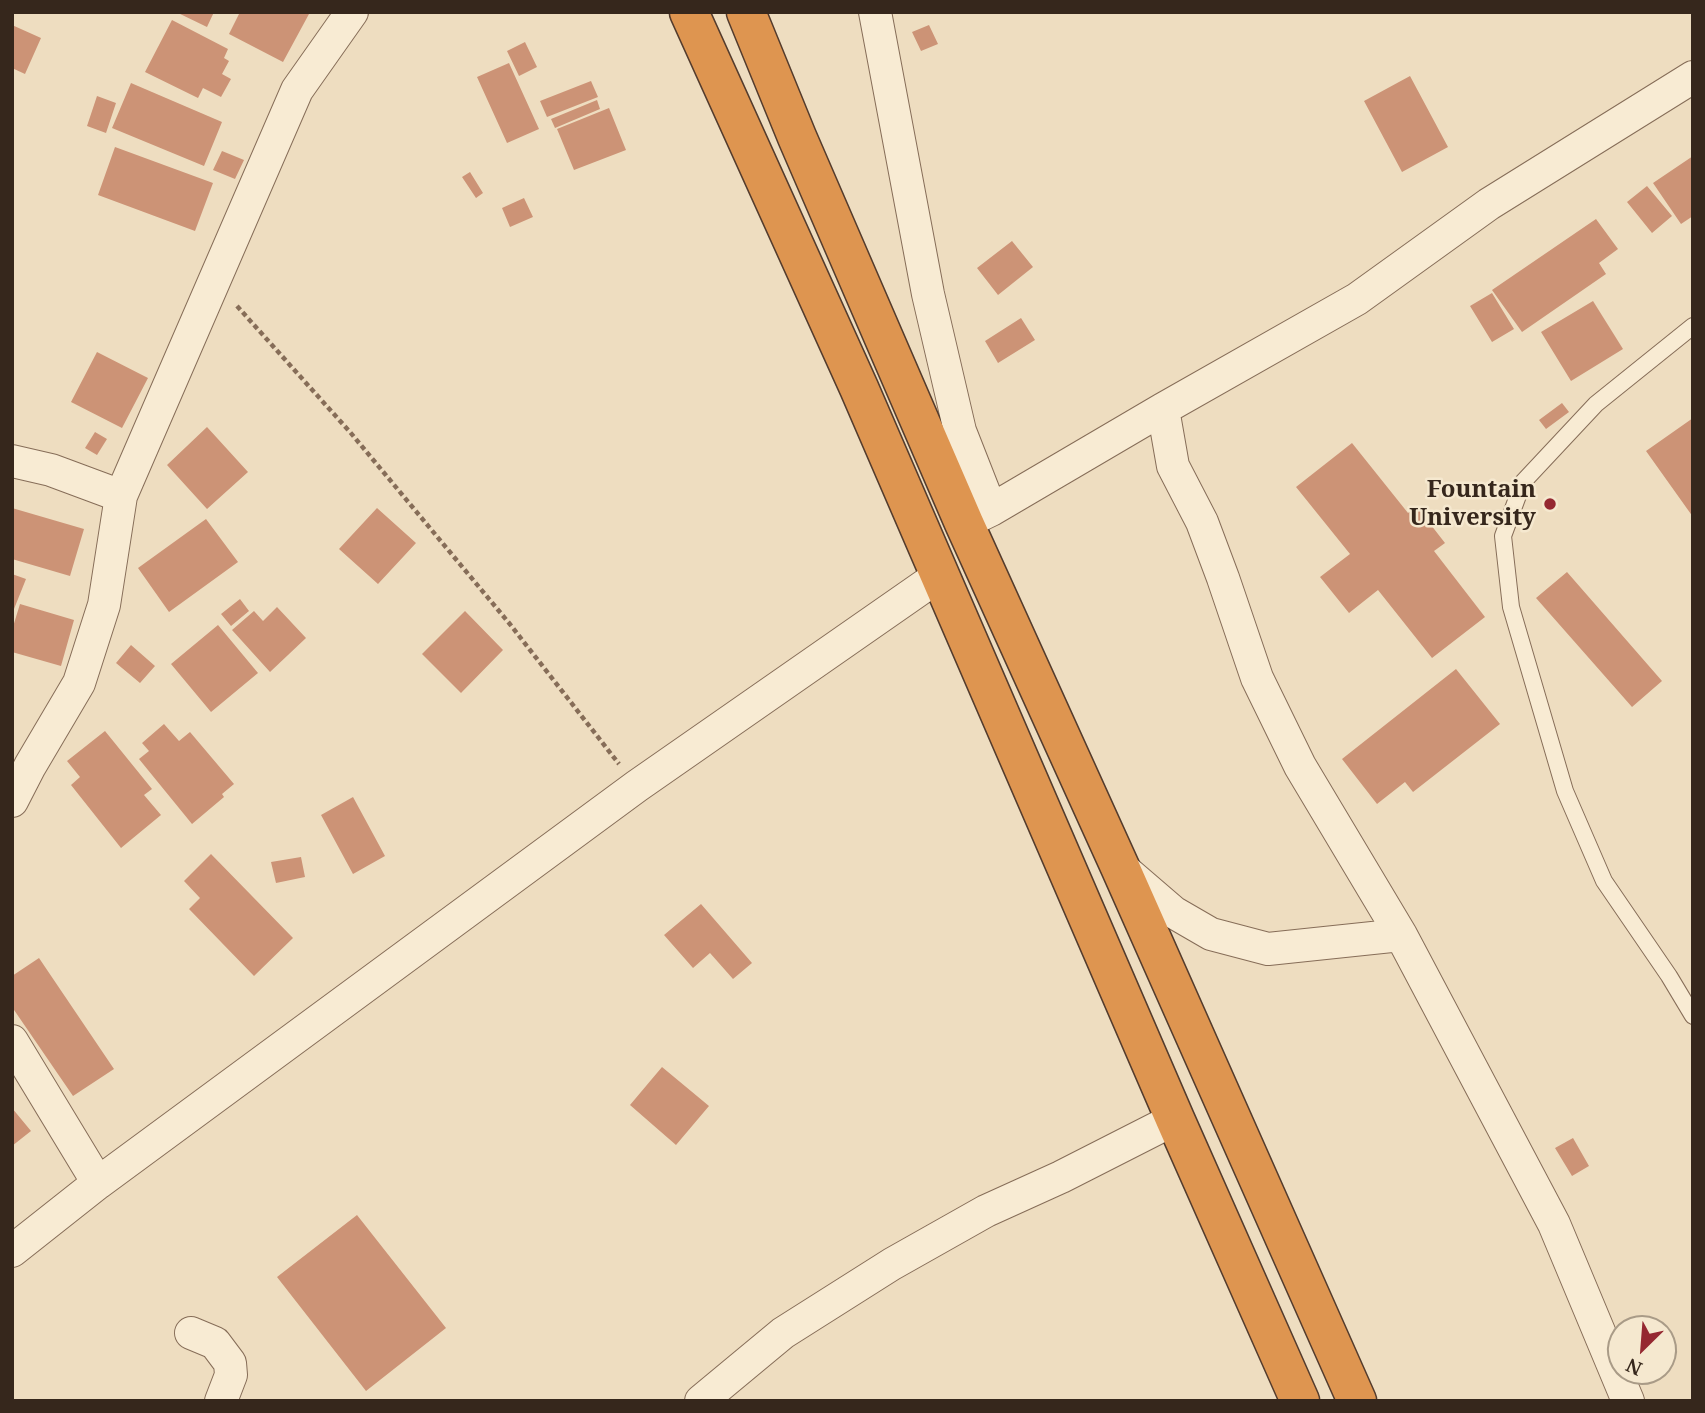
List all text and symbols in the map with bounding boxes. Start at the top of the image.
place label: Fountain University [1409,476,1536,532]
marker: Fountain University [1542,496,1558,512]
north arrow [1607,1315,1677,1385]
text: N [1622,1352,1646,1382]

